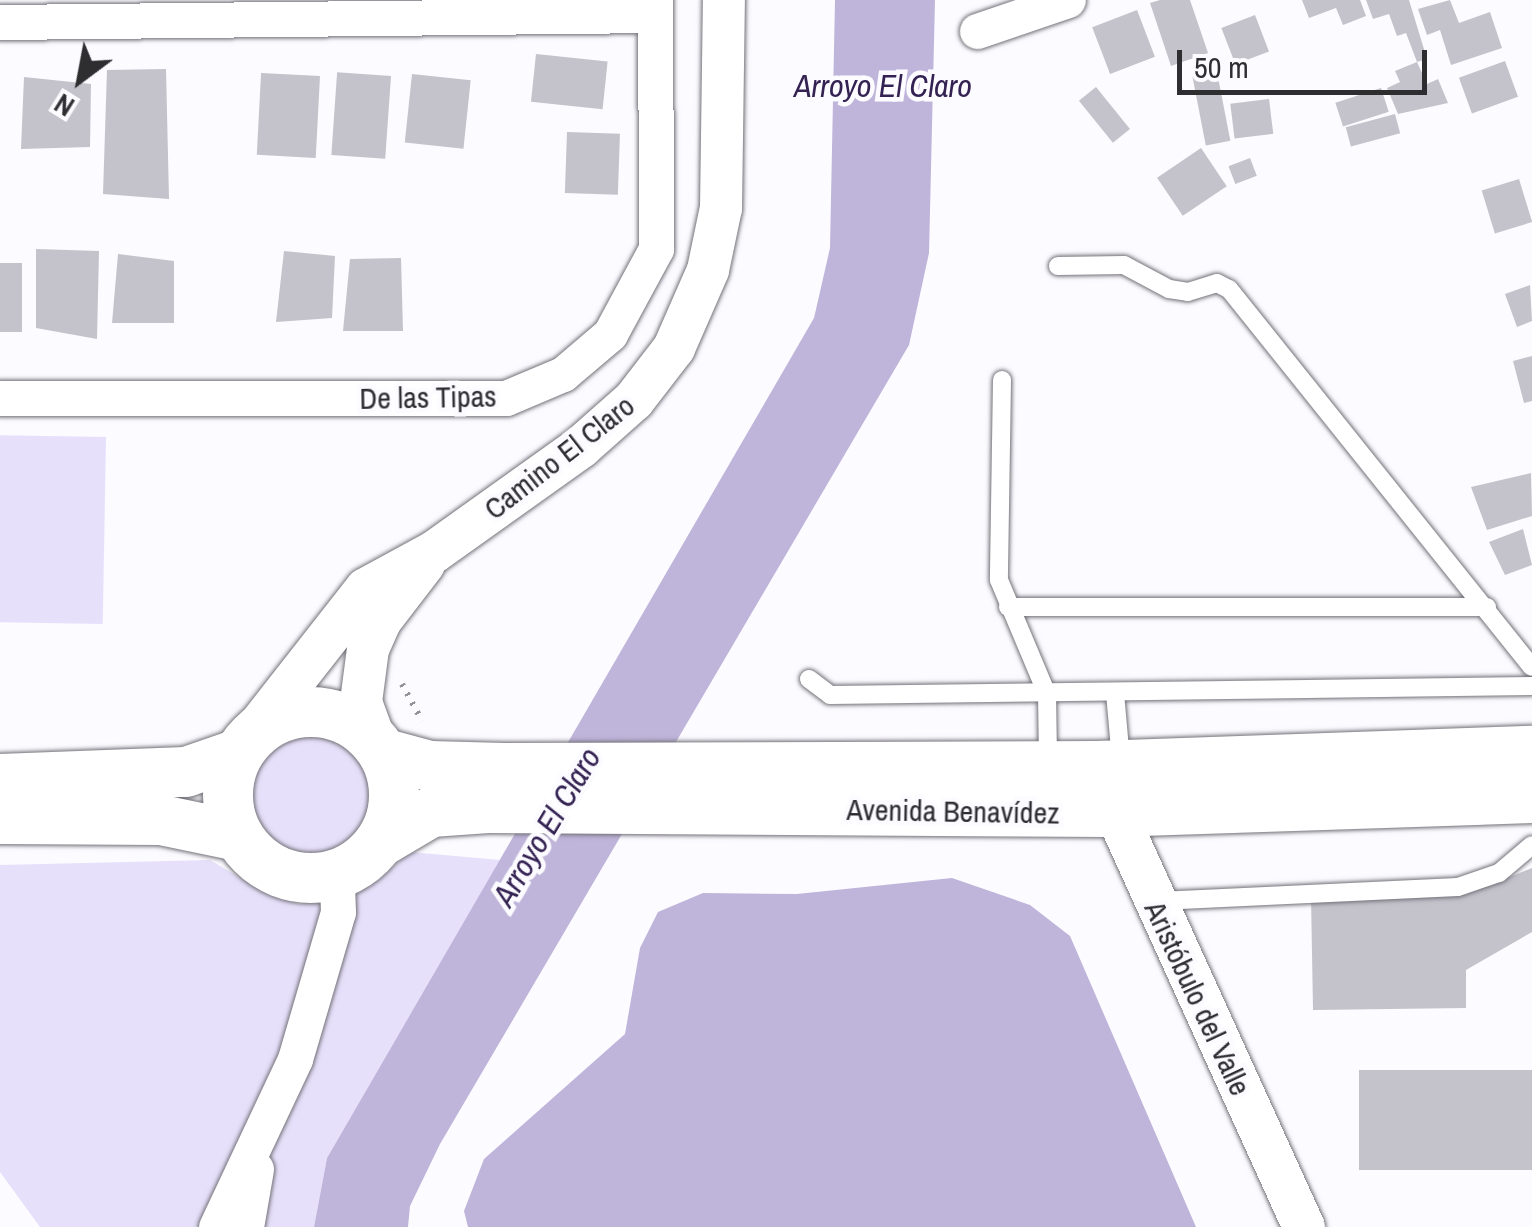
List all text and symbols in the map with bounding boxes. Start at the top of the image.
north arrow [30,30,130,130]
scale bar [1182,30,1432,92]
text: 50 m [1194,47,1249,87]
water label: Arroyo El Claro [794,67,972,105]
text: N [47,85,81,126]
street label: De las Tipas [359,378,497,416]
street label: Camino El Claro [477,387,641,527]
water label: Arroyo El Claro [485,741,609,913]
street label: Avenida Benavídez [846,791,1060,831]
street label: Aristóbulo del Valle [1137,895,1259,1101]

